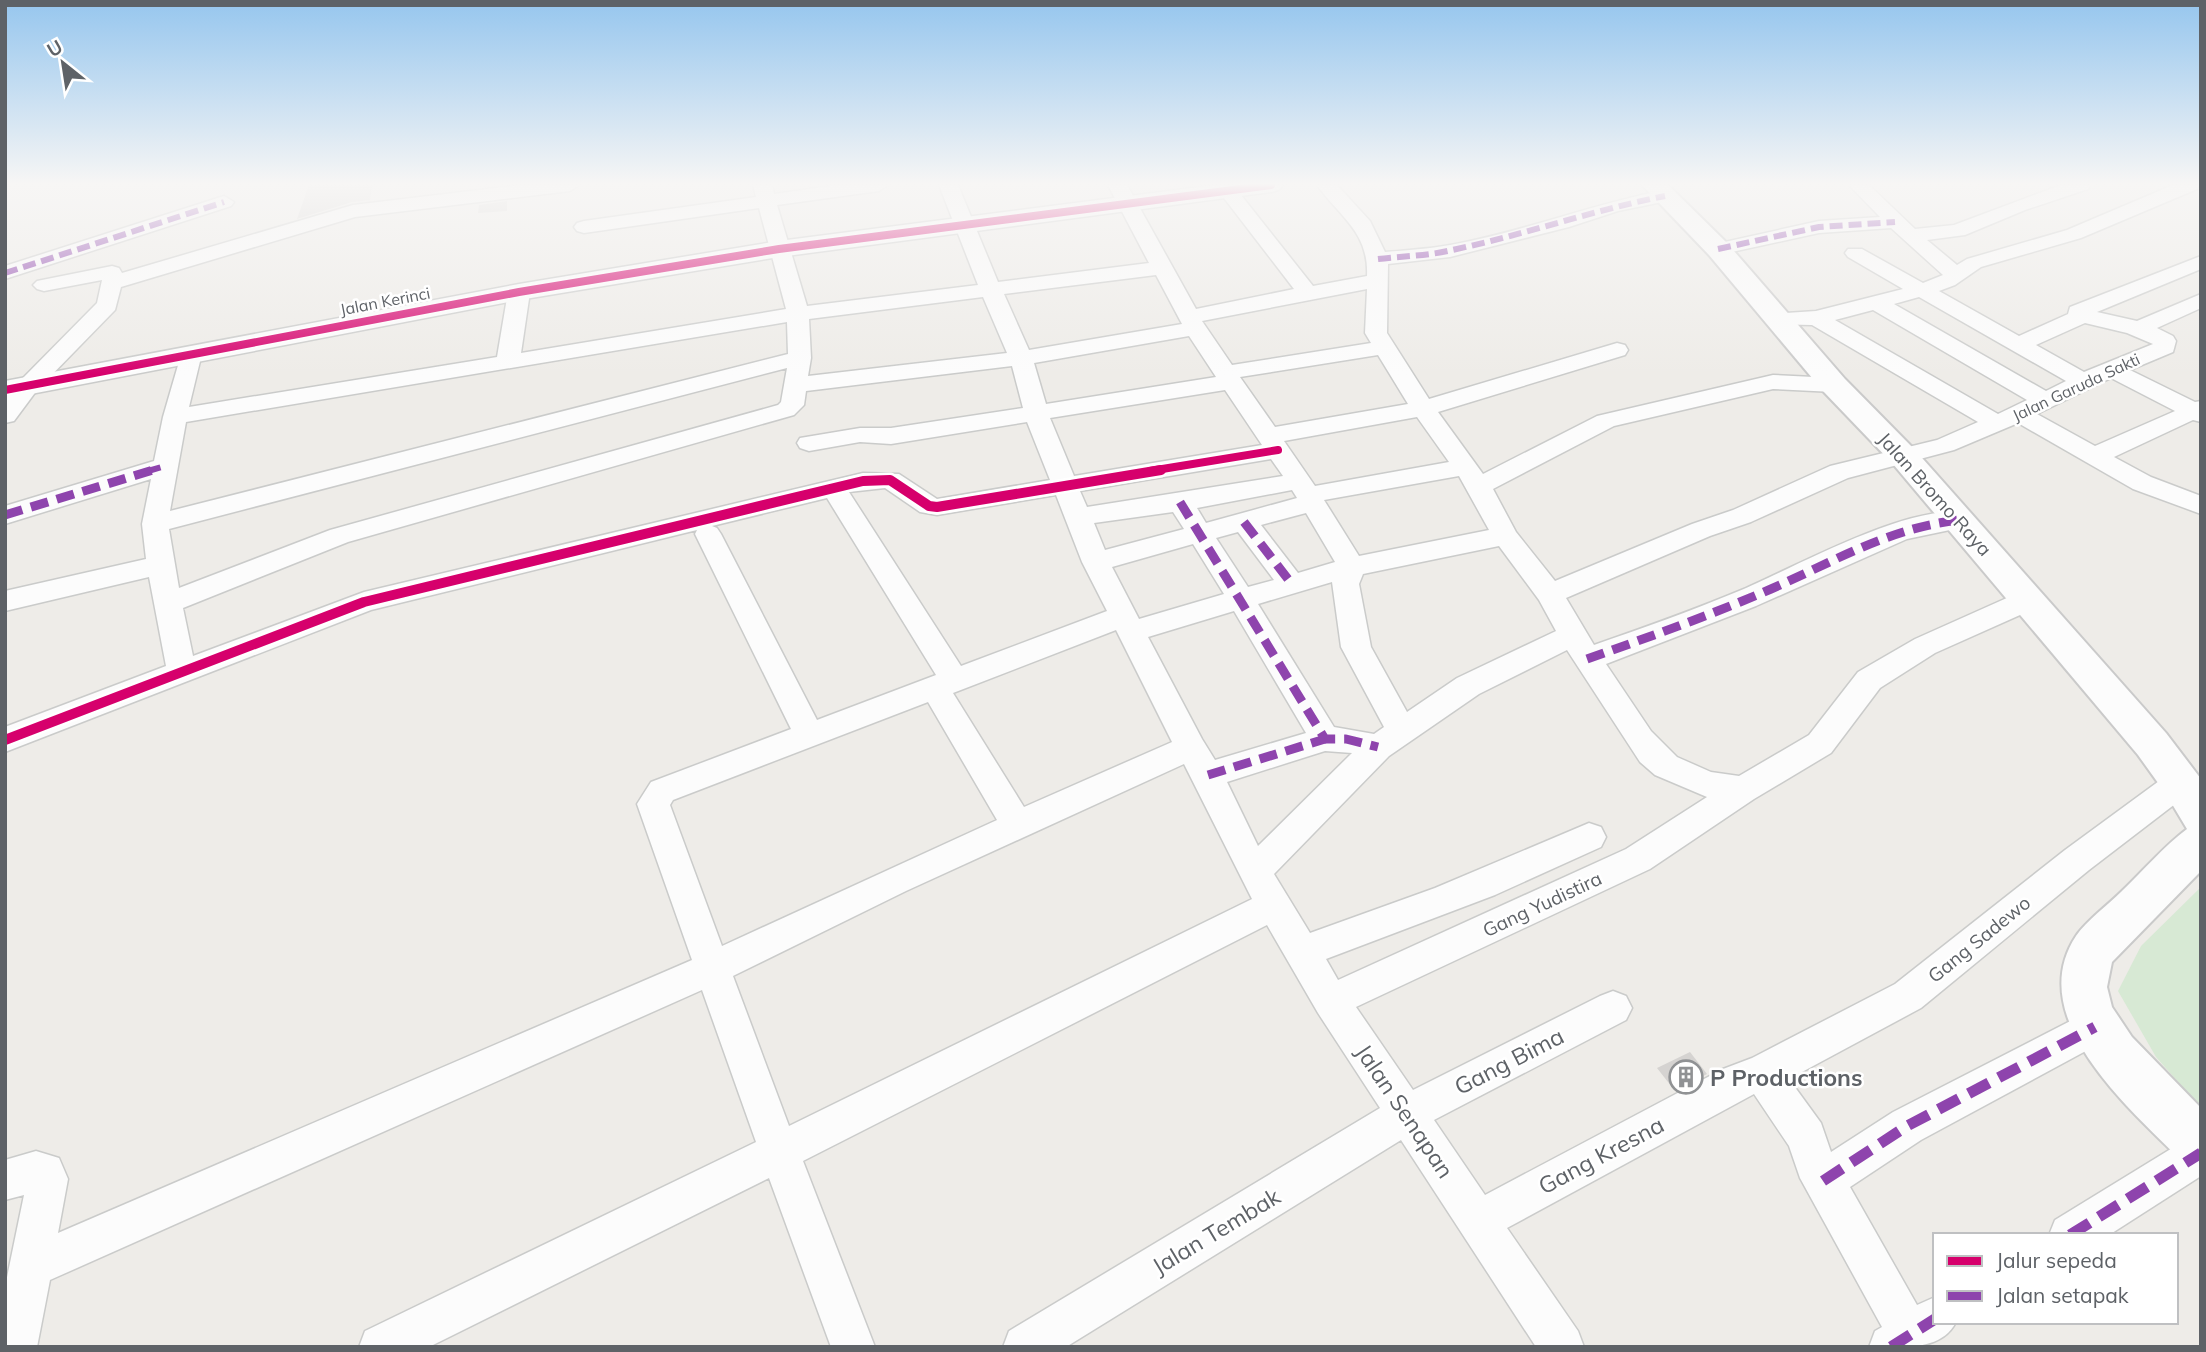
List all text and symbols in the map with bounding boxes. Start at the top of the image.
north arrow [28,28,98,98]
text: U [42,34,67,62]
street label: Jalan Kerinci [338,282,432,320]
street label: Jalan Garuda Sakti [2009,349,2143,425]
street label: Jalan Bromo Raya [1873,427,1997,561]
street label: Gang Yudistira [1479,866,1605,942]
street label: Gang Sadewo [1923,890,2035,988]
street label: Gang Bima [1449,1021,1569,1101]
street label: Jalan Senapan [1350,1039,1460,1183]
building icon: P Productions [1667,1058,1705,1096]
place label: P Productions [1710,1063,1863,1092]
street label: Gang Kresna [1533,1110,1669,1200]
street label: Jalan Tembak [1147,1181,1286,1281]
legend [1933,1233,2178,1324]
text: Jalur sepeda [1996,1247,2117,1273]
text: Jalan setapak [1996,1282,2129,1308]

